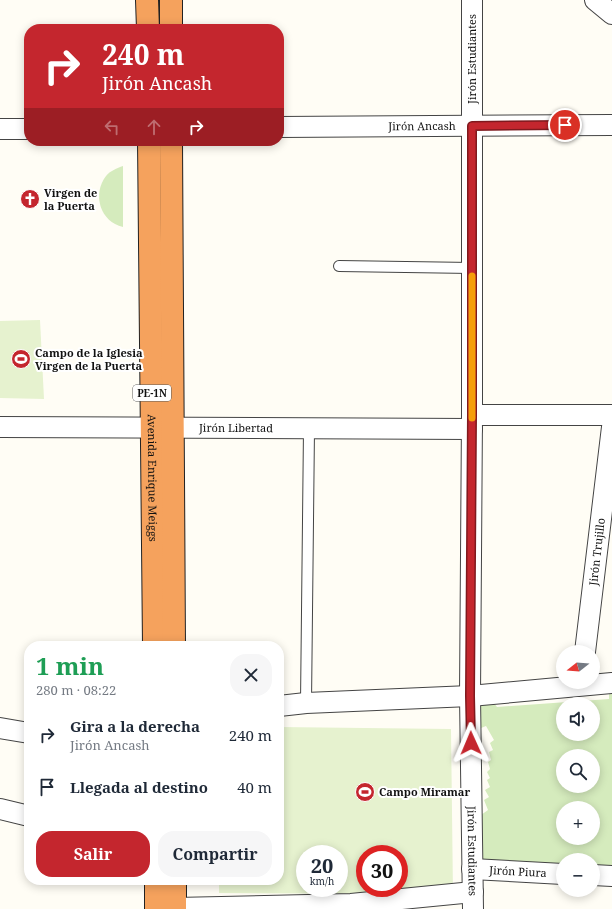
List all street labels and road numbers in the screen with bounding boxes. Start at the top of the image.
street label: Jirón Estudiantes [464,14,479,105]
street label: Jirón Ancash [387,118,456,133]
road number: PE-1N [133,385,171,401]
street label: Avenida Enrique Meiggs [145,414,161,542]
street label: Jirón Libertad [198,420,273,435]
street label: Jirón Trujillo [585,517,608,587]
street label: Jirón Estudiantes [465,805,481,896]
street label: Jirón Piura [488,862,547,880]

